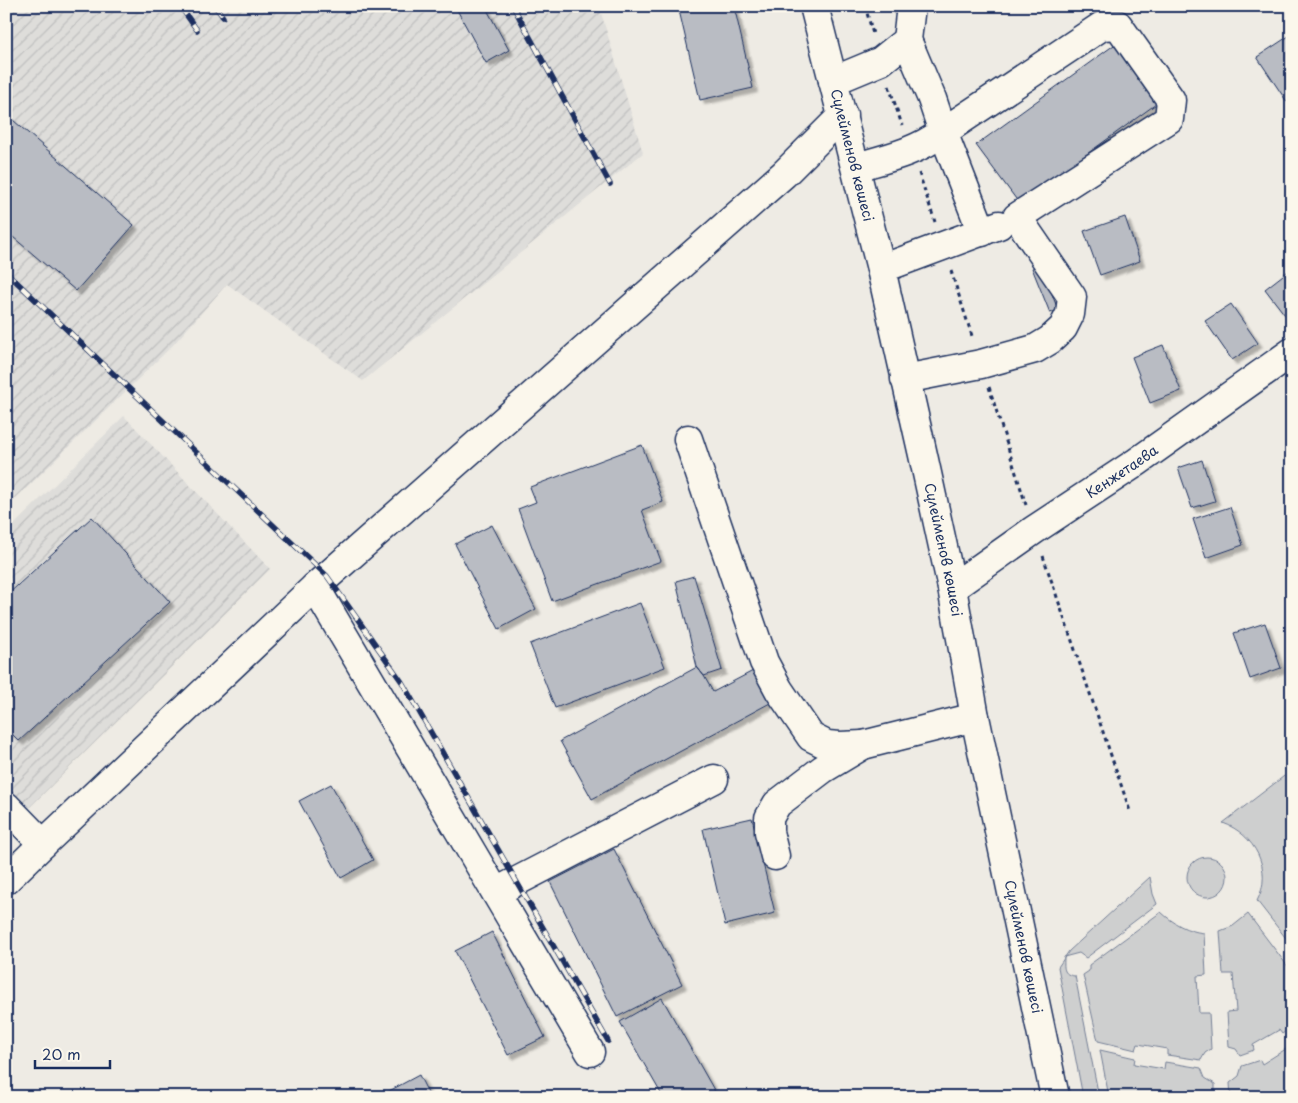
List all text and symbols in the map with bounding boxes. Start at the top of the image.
street label: Сүлейменов көшесі [826,87,879,224]
street label: Кенжетаева [1081,439,1162,503]
street label: Сүлейменов көшесі [919,481,968,618]
street label: Сүлейменов көшесі [1000,878,1048,1015]
scale bar [35,1038,110,1070]
text: 20 m [42,1042,81,1065]

